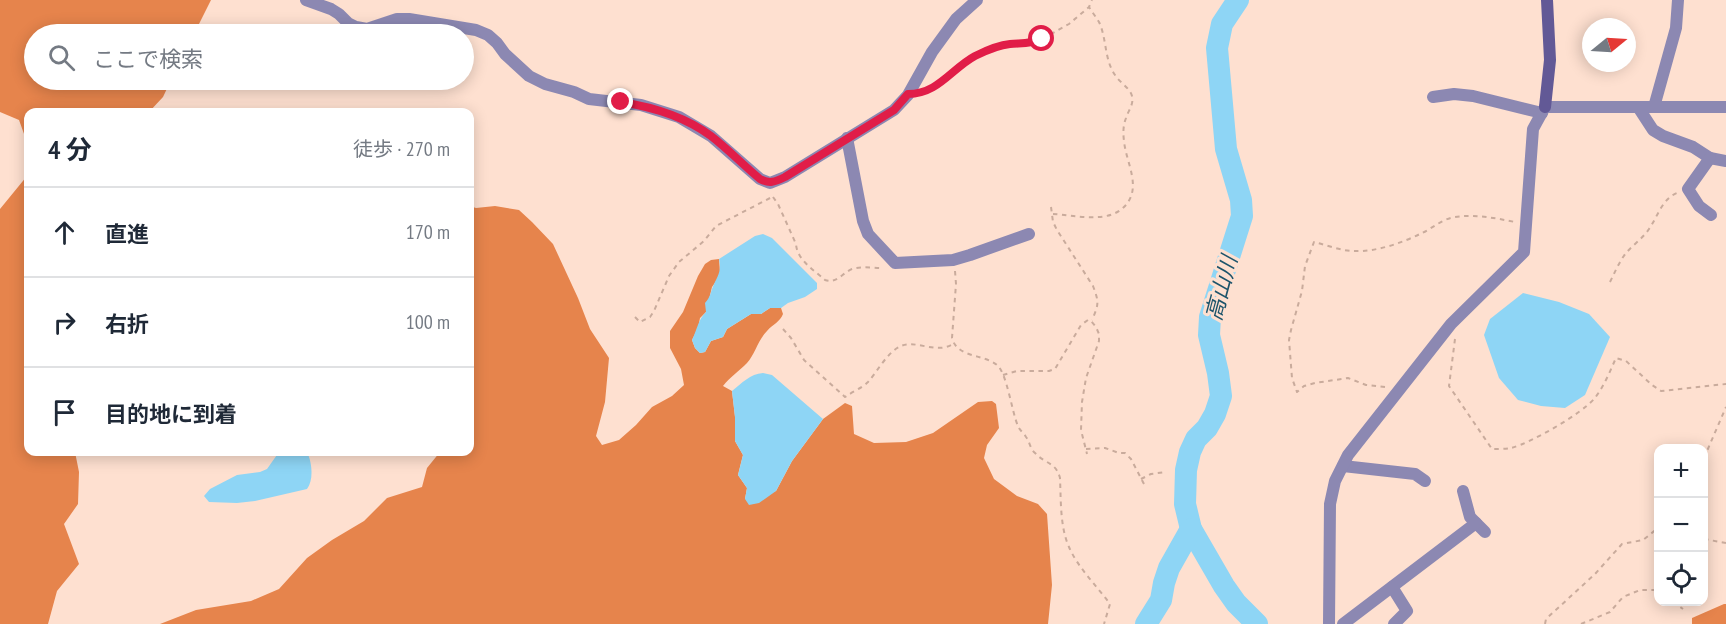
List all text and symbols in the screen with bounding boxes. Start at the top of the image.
north arrow [1582,18,1636,72]
search box [24,24,474,90]
route start [1028,25,1054,51]
icon: search [45,41,78,74]
text: ここで検索 [93,45,203,73]
route end [607,88,633,114]
text: 4 分 [48,133,92,166]
text: 徒歩 · 270 m [353,136,450,162]
icon: ahead [48,216,81,249]
text: 170 m [406,219,450,245]
text: 直進 [105,220,149,248]
water label: 高山川 [1199,251,1244,324]
icon: right [48,306,81,339]
text: 100 m [406,309,450,335]
text: 右折 [105,310,149,338]
icon: arrive [48,396,81,429]
text: 目的地に到着 [105,400,237,428]
map controls [1654,444,1708,606]
button: + [1654,444,1708,498]
button: − [1654,498,1708,552]
button: locate [1654,552,1708,606]

